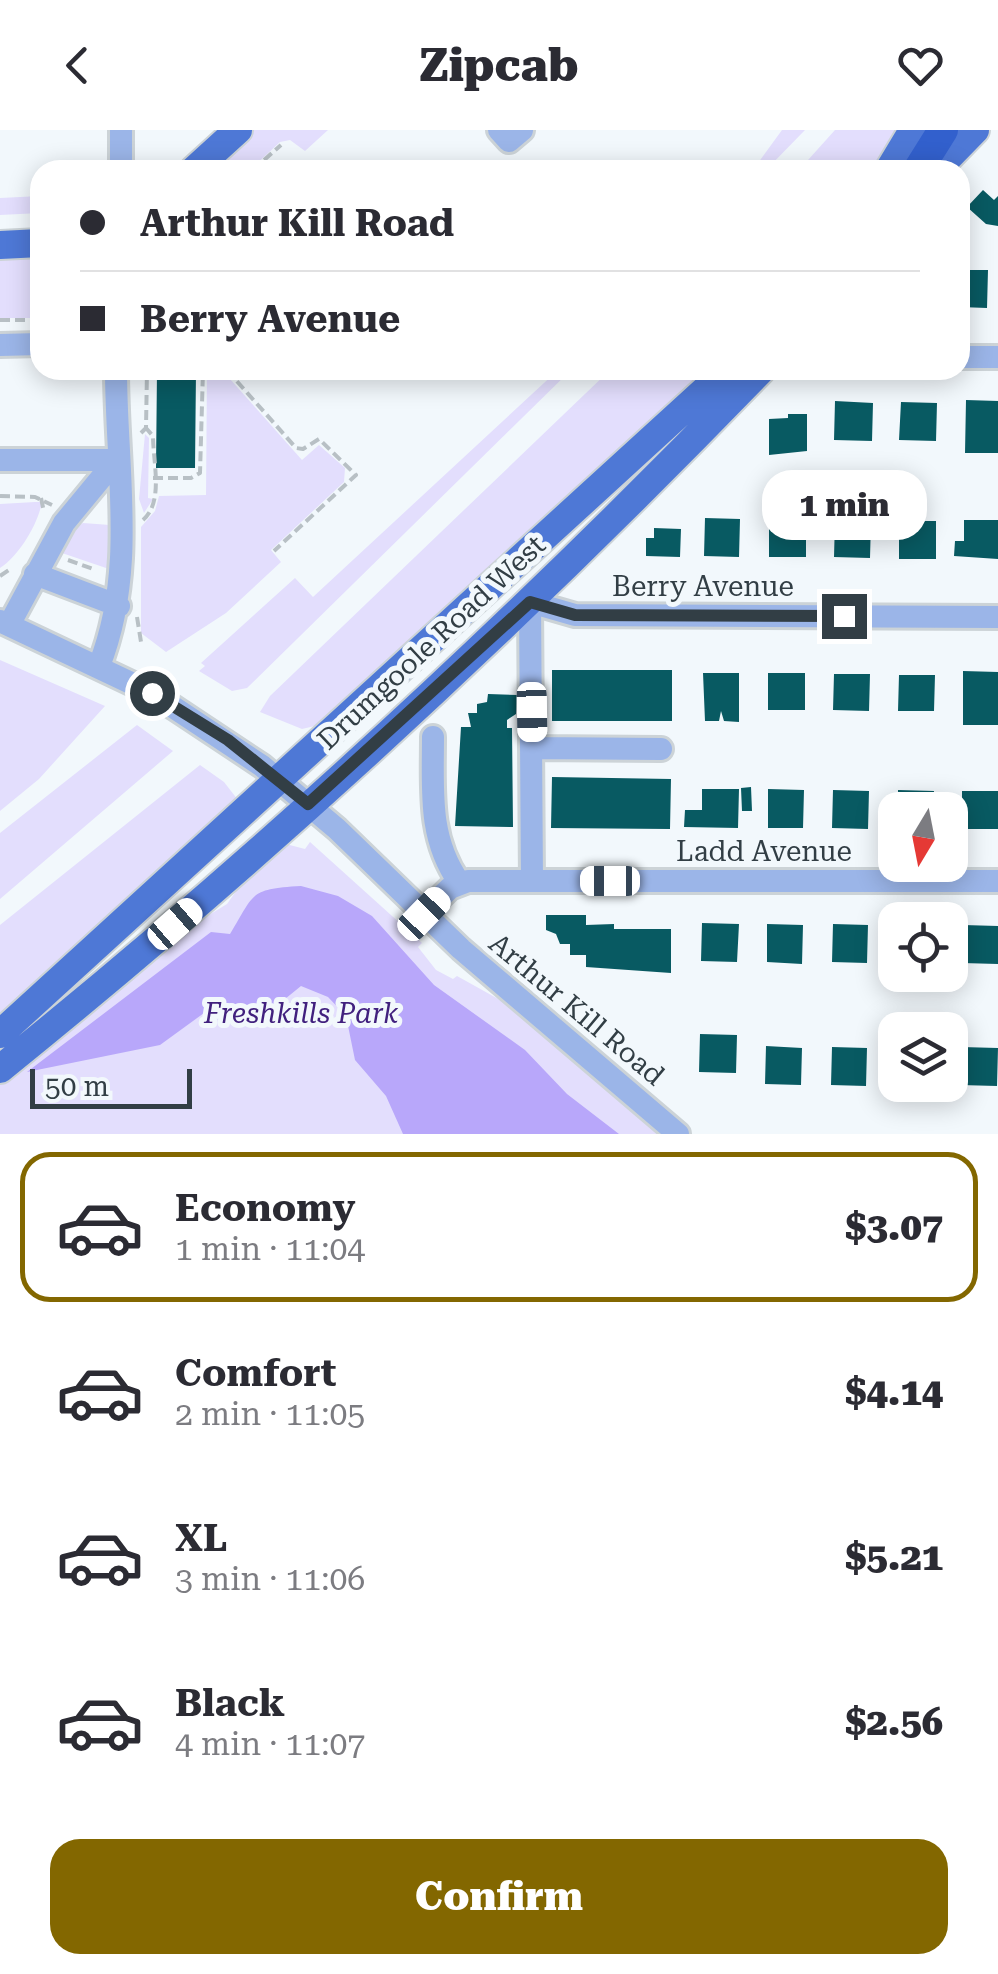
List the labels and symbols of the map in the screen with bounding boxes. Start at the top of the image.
callout: 1 min [762,471,926,541]
street label: Drumgoole Road West [311,528,552,756]
street label: Berry Avenue [612,570,794,603]
route end [822,594,867,639]
route start [130,671,175,716]
car [516,682,548,742]
north arrow [878,792,968,882]
street label: Ladd Avenue [676,835,852,868]
car [580,866,640,896]
car [392,882,456,946]
car [143,893,207,955]
street label: Arthur Kill Road [482,927,671,1092]
park label: Freshkills Park [203,997,399,1030]
scale bar [30,1064,192,1108]

